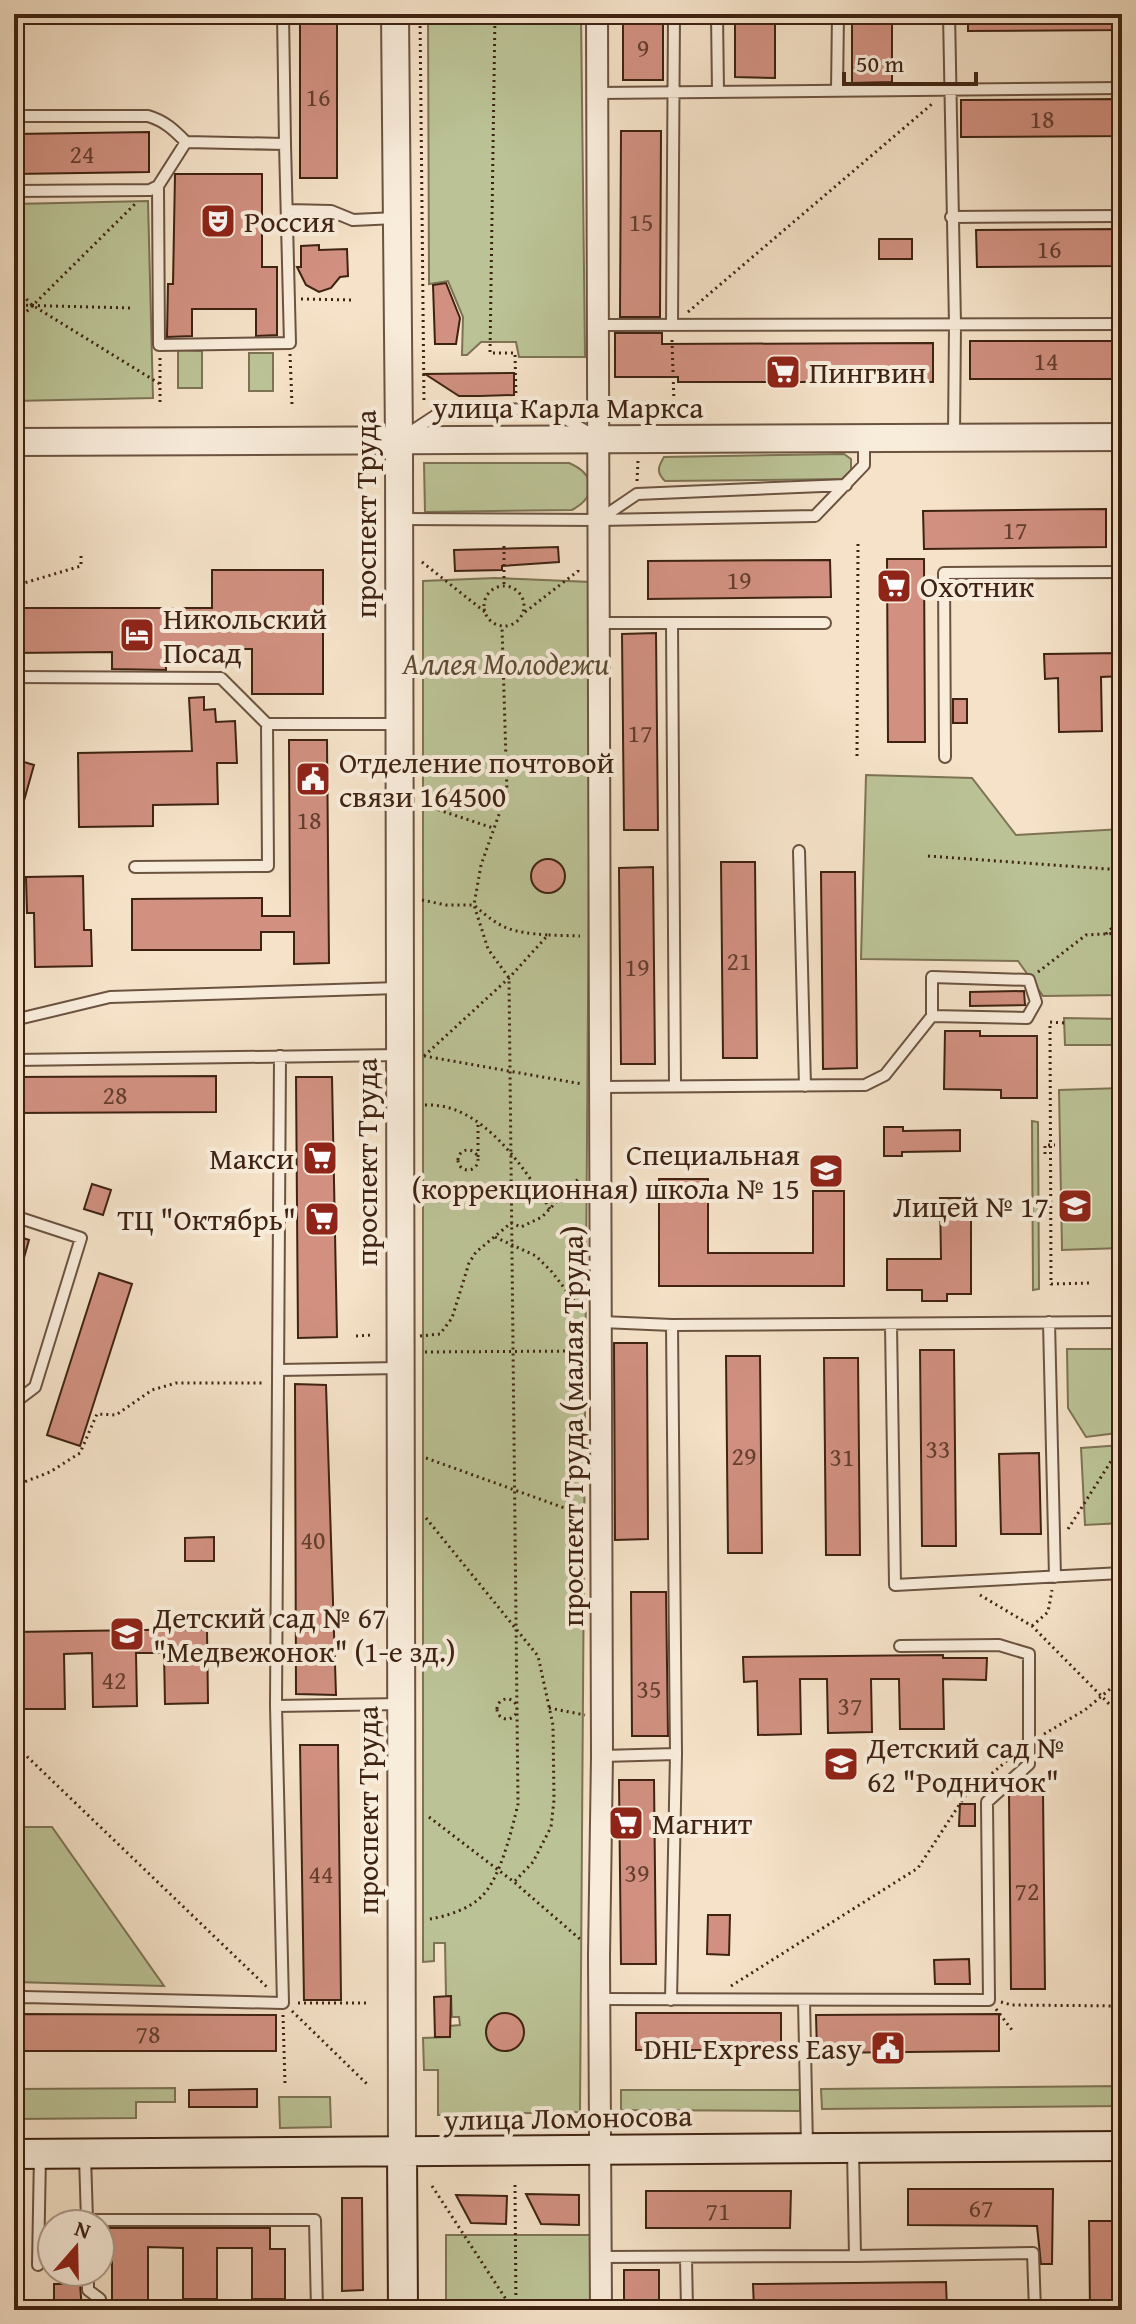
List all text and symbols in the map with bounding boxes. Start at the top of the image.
house number: 9 [637,28,649,67]
scale bar [844,36,976,86]
text: 50 m [856,46,904,81]
house number: 16 [305,77,331,116]
house number: 18 [1029,99,1055,138]
house number: 24 [69,134,95,173]
place label: Россия [244,199,335,243]
theatre icon: Россия [199,202,237,240]
house number: 15 [628,202,654,241]
house number: 16 [1036,229,1062,268]
house number: 14 [1033,341,1059,380]
place label: Пингвин [809,350,926,394]
supermarket icon: Пингвин [764,353,802,391]
street label: улица Карла Маркса [431,385,704,429]
street label: проспект Труда [343,409,387,618]
house number: 17 [1002,510,1028,549]
house number: 19 [726,560,752,599]
place label: Охотник [920,564,1035,608]
supermarket icon: Охотник [875,567,913,605]
place label: Никольский Посад [163,596,327,674]
hotel icon: Никольский Посад [118,616,156,654]
park label: Аллея Молодежи [401,641,610,685]
house number: 17 [627,713,653,752]
place label: Отделение почтовой связи 164500 [339,740,615,818]
public building icon: Отделение почтовой связи 164500 [294,760,332,798]
house number: 18 [296,800,322,839]
house number: 21 [726,941,752,980]
house number: 19 [624,947,650,986]
street label: проспект Труда [344,1057,388,1266]
house number: 28 [102,1075,128,1114]
place label: Специальная (коррекционная) школа № 15 [411,1132,800,1210]
place label: Макси [209,1136,294,1180]
supermarket icon: Макси [301,1139,339,1177]
school or university icon: Специальная (коррекционная) школа № 15 [807,1152,845,1190]
place label: Лицей № 17 [893,1184,1049,1228]
school or university icon: Лицей № 17 [1056,1187,1094,1225]
place label: ТЦ "Октябрь" [118,1197,296,1241]
supermarket icon: ТЦ "Октябрь" [303,1200,341,1238]
street label: проспект Труда (малая Труда) [550,1225,594,1627]
house number: 33 [925,1429,951,1468]
house number: 29 [731,1436,757,1475]
house number: 31 [829,1437,855,1476]
house number: 40 [300,1520,326,1559]
place label: Детский сад № 67 "Медвежонок" (1-е зд.) [152,1595,456,1673]
school or university icon: Детский сад № 67 "Медвежонок" (1-е зд.) [108,1615,146,1653]
house number: 42 [101,1660,127,1699]
house number: 35 [636,1669,662,1708]
house number: 37 [837,1686,863,1725]
street label: проспект Труда [345,1705,389,1914]
place label: Детский сад № 62 "Родничок" [866,1725,1065,1803]
school or university icon: Детский сад № 62 "Родничок" [822,1745,860,1783]
place label: Магнит [652,1801,753,1845]
supermarket icon: Магнит [607,1804,645,1842]
house number: 39 [624,1853,650,1892]
house number: 44 [308,1854,334,1893]
house number: 72 [1014,1871,1040,1910]
house number: 78 [135,2014,161,2053]
place label: DHL Express Easy [643,2026,862,2070]
public building icon: DHL Express Easy [869,2029,907,2067]
street label: улица Ломоносова [442,2093,694,2141]
house number: 67 [968,2188,994,2227]
house number: 71 [705,2191,731,2230]
north arrow [36,2208,116,2288]
text: N [70,2212,95,2247]

